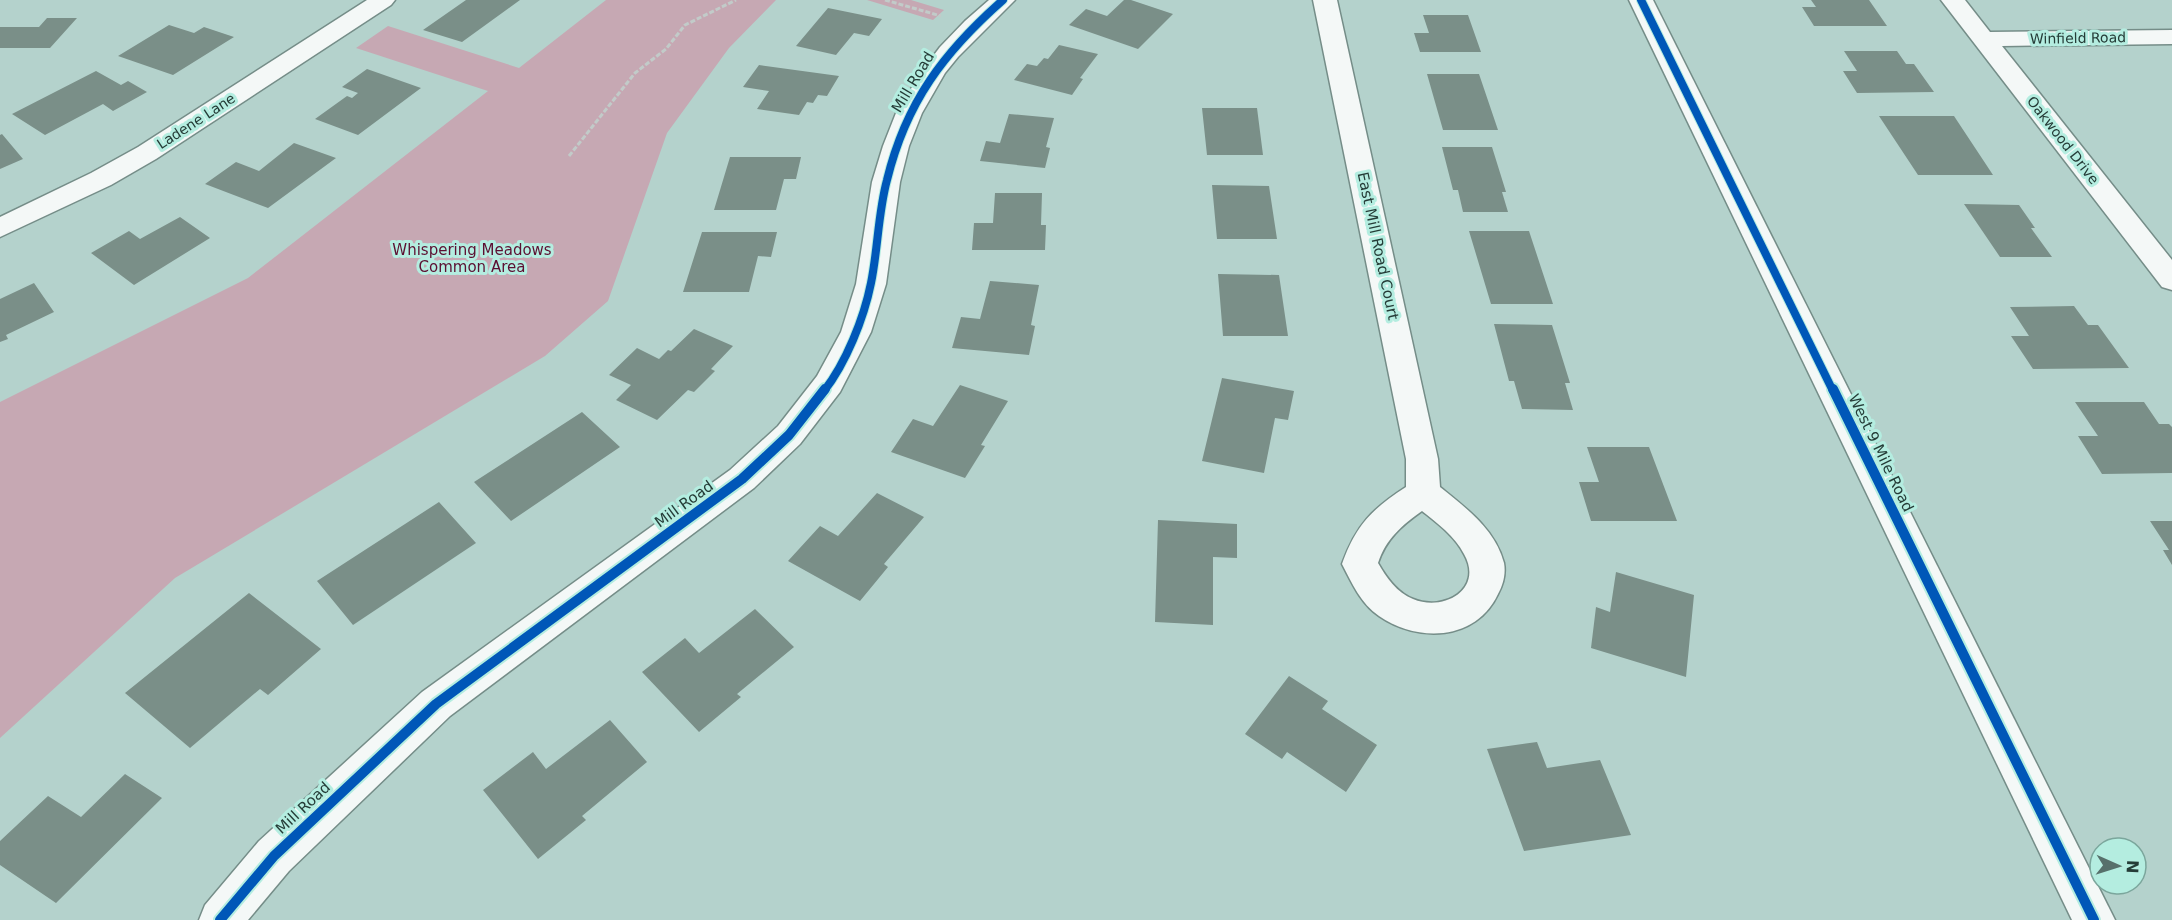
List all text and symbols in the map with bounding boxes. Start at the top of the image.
street label: Winfield Road [2030,29,2126,47]
street label: Mill Road [888,48,938,116]
street label: Ladene Lane [154,90,238,152]
street label: Oakwood Drive [2024,93,2102,187]
street label: East Mill Road Court [1354,170,1403,322]
park label: Whispering Meadows Common Area [392,241,552,276]
street label: West 9 Mile Road [1845,391,1917,515]
street label: Mill Road [651,477,717,531]
street label: Mill Road [272,778,334,838]
north arrow [2088,836,2148,896]
text: N [2123,860,2142,874]

